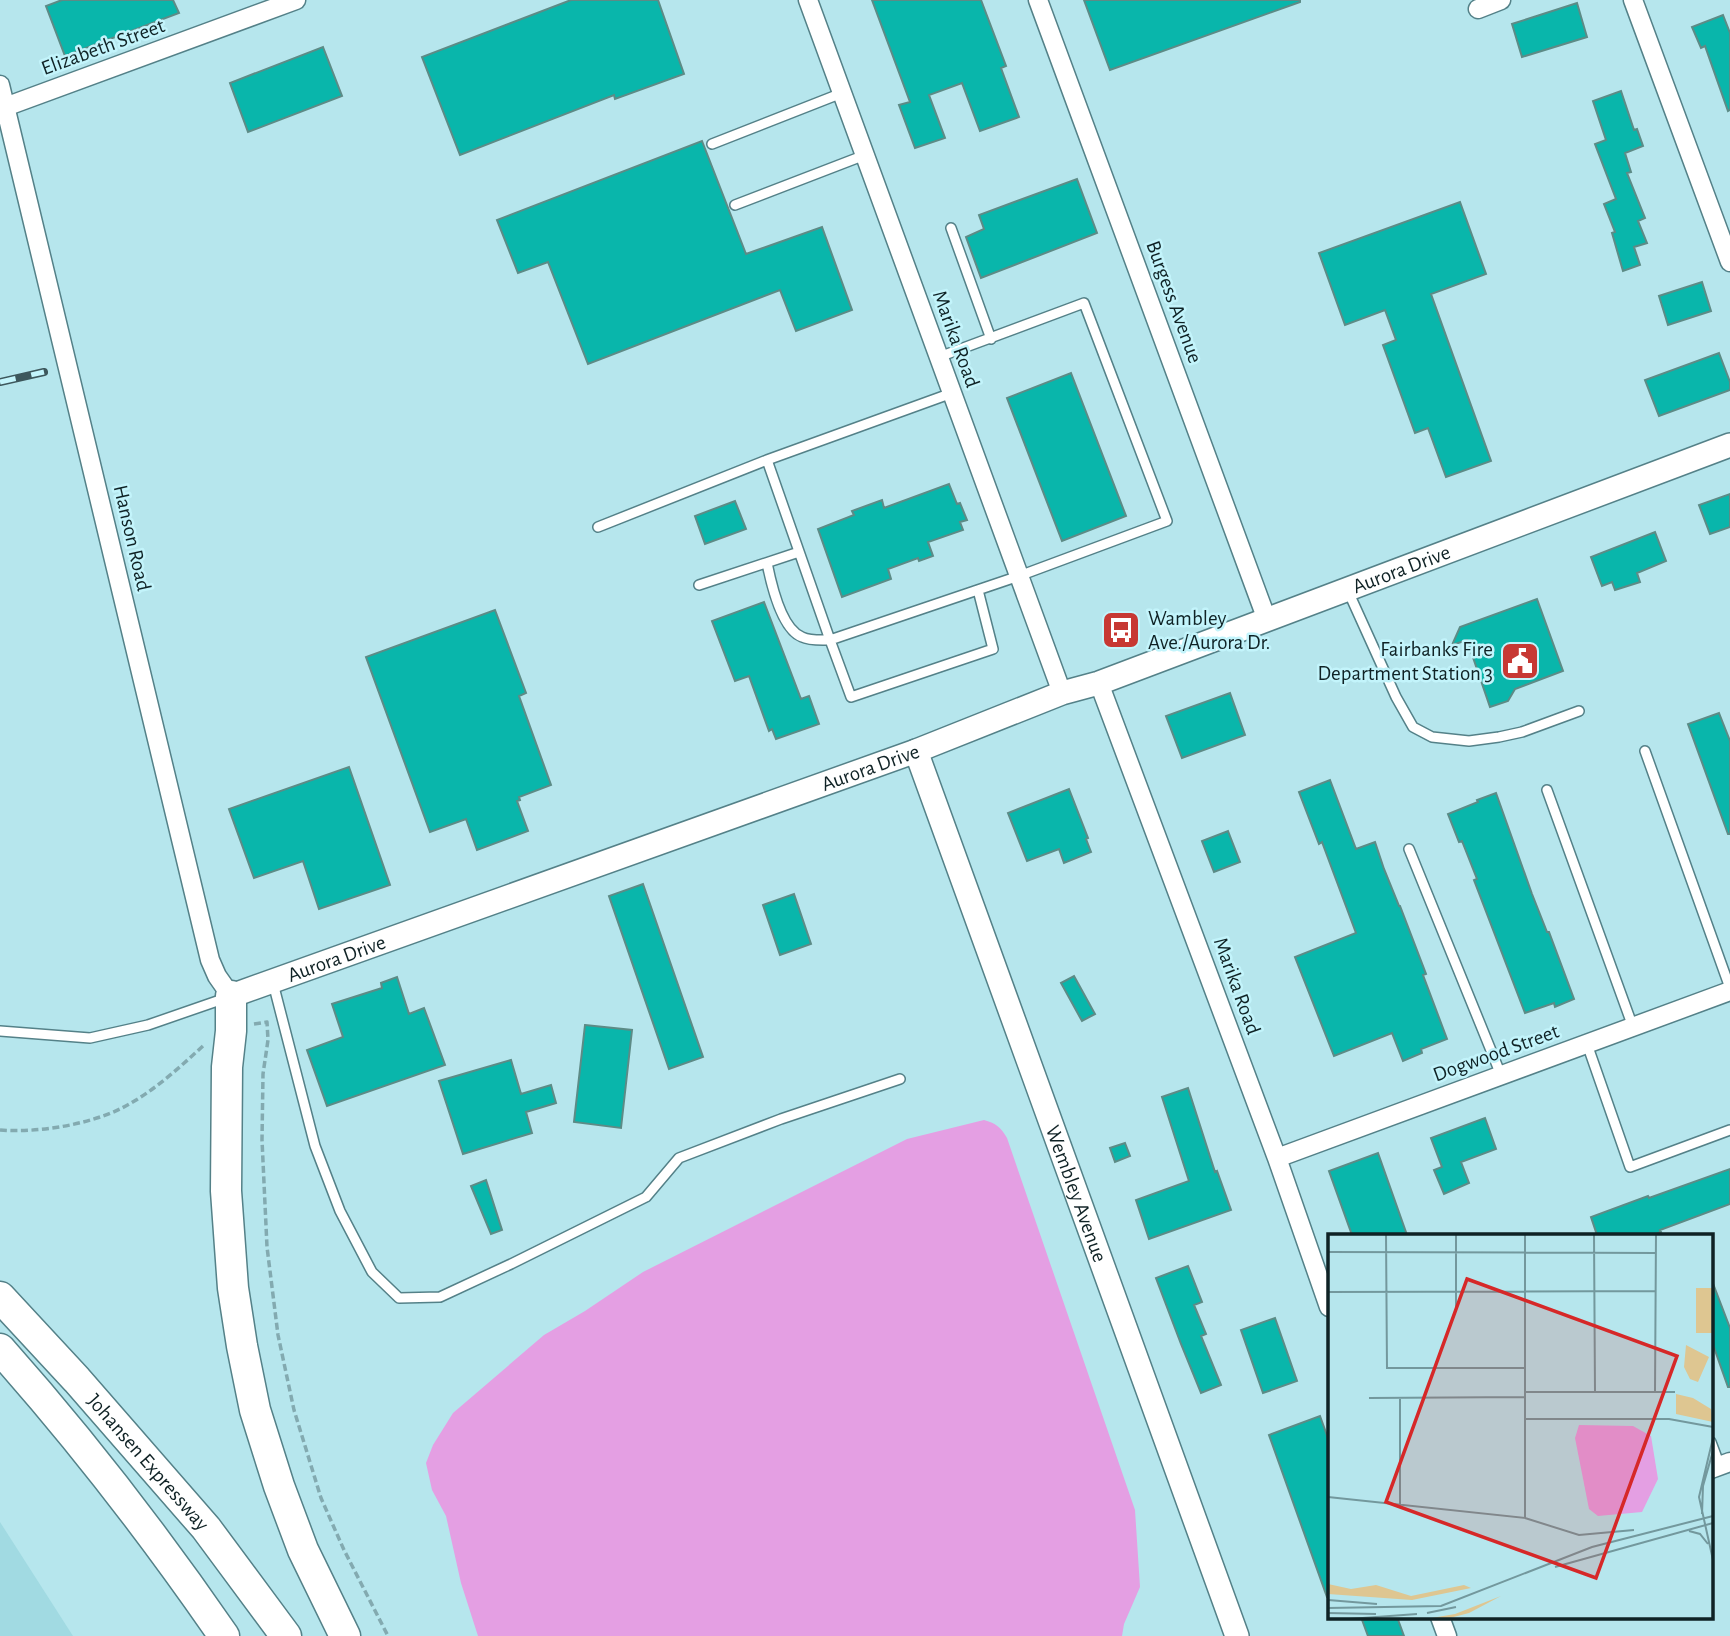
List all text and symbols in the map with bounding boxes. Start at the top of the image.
street label: Elizabeth Street [38,15,168,79]
street label: Burgess Avenue [1142,238,1206,366]
street label: Marika Road [929,288,983,391]
street label: Hanson Road [110,483,154,593]
street label: Aurora Drive [1350,541,1453,597]
place label: Wambley Ave./Aurora Dr. [1148,608,1270,653]
bus stop icon: Wambley Ave./Aurora Dr. [1100,609,1142,651]
place label: Fairbanks Fire Department Station 3 [1317,639,1493,684]
public building icon: Fairbanks Fire Department Station 3 [1499,640,1541,682]
street label: Aurora Drive [819,740,922,794]
street label: Aurora Drive [285,931,388,985]
street label: Marika Road [1210,935,1264,1038]
street label: Dogwood Street [1430,1020,1562,1086]
street label: Wembley Avenue [1042,1123,1111,1265]
inset map [1328,1234,1712,1618]
street label: Johansen Expressway [84,1390,213,1534]

